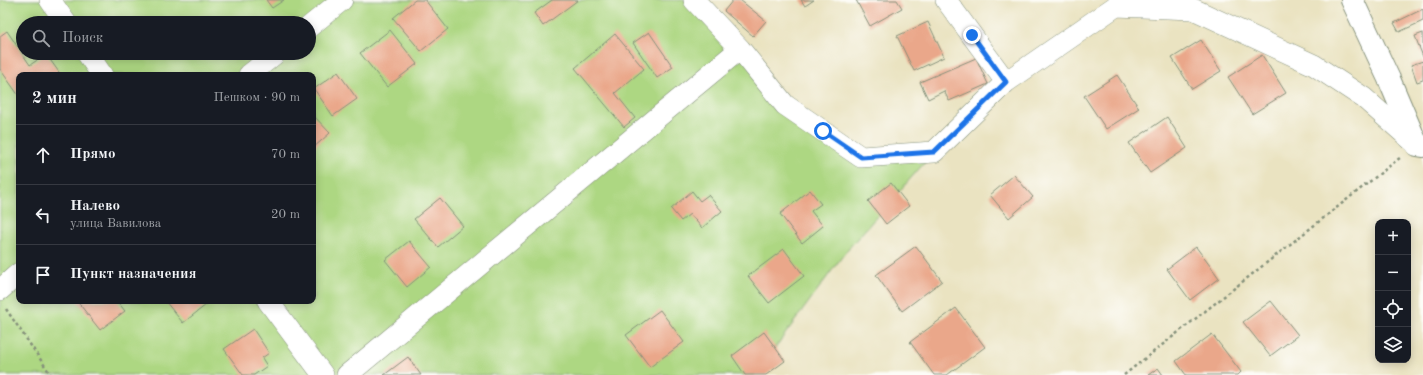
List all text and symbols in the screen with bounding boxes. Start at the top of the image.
search box [16,16,316,60]
route end [963,26,981,44]
icon: search [30,27,52,49]
text: Поиск [62,31,103,46]
text: 2 мин [32,90,77,107]
text: Пешком · 90 m [213,91,300,104]
route start [814,122,832,140]
icon: ahead [32,144,54,166]
text: Прямо [70,147,116,162]
text: 70 m [271,148,300,161]
text: Налево [70,199,120,214]
icon: left [32,204,54,226]
text: 20 m [271,208,300,221]
text: улица Вавилова [70,217,161,230]
map controls [1375,219,1411,363]
button: + [1375,219,1411,255]
button: − [1375,255,1411,291]
icon: arrive [32,264,54,286]
text: Пункт назначения [70,267,197,282]
button: locate [1375,291,1411,327]
button: layers [1375,327,1411,363]

